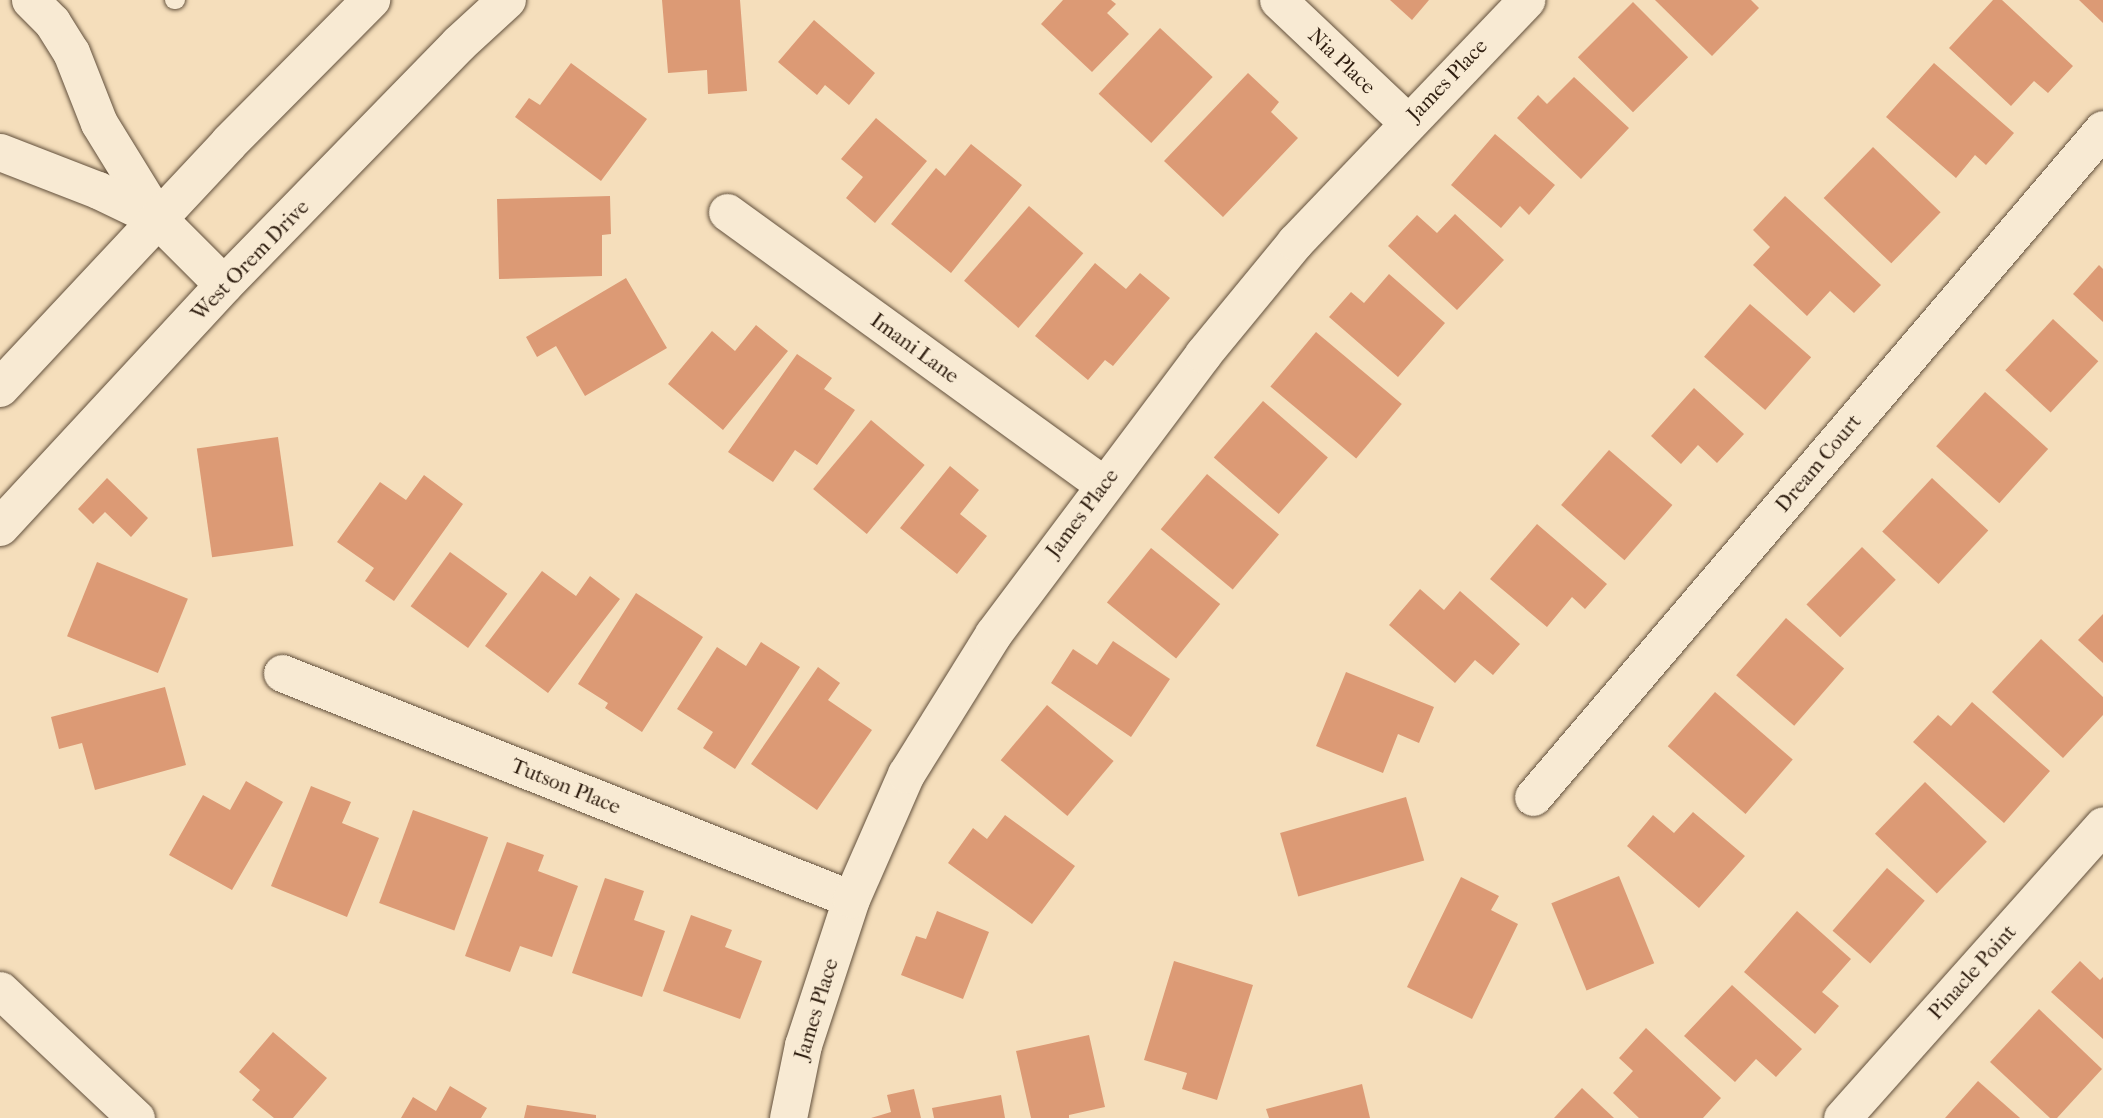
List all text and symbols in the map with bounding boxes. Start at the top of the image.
street label: Nia Place [1303,23,1381,99]
street label: James Place [1401,33,1493,127]
street label: West Orem Drive [186,194,314,326]
street label: Imani Lane [866,307,964,389]
street label: Dream Court [1770,409,1866,517]
street label: James Place [1040,463,1124,563]
street label: Tutson Place [508,753,624,819]
street label: Pinacle Point [1923,919,2021,1025]
street label: James Place [789,955,843,1063]

